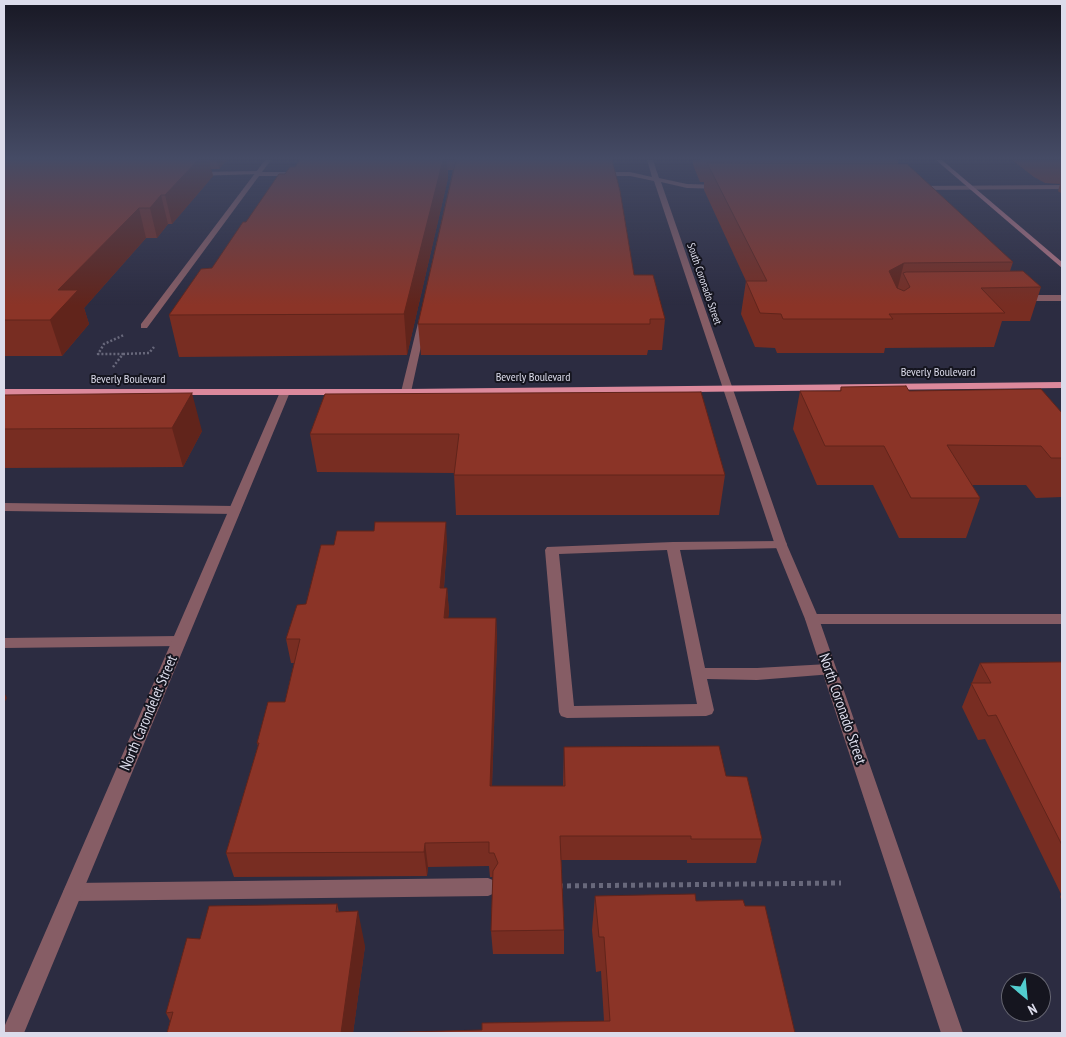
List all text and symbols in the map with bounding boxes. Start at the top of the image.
street label: South Coronado Street [684,241,724,327]
street label: Beverly Boulevard [901,366,975,380]
street label: Beverly Boulevard [496,371,570,385]
street label: Beverly Boulevard [91,373,165,387]
street label: North Coronado Street [815,651,869,767]
street label: North Carondelet Street [117,653,181,773]
north arrow [1001,972,1051,1022]
text: N [1025,1000,1040,1019]

